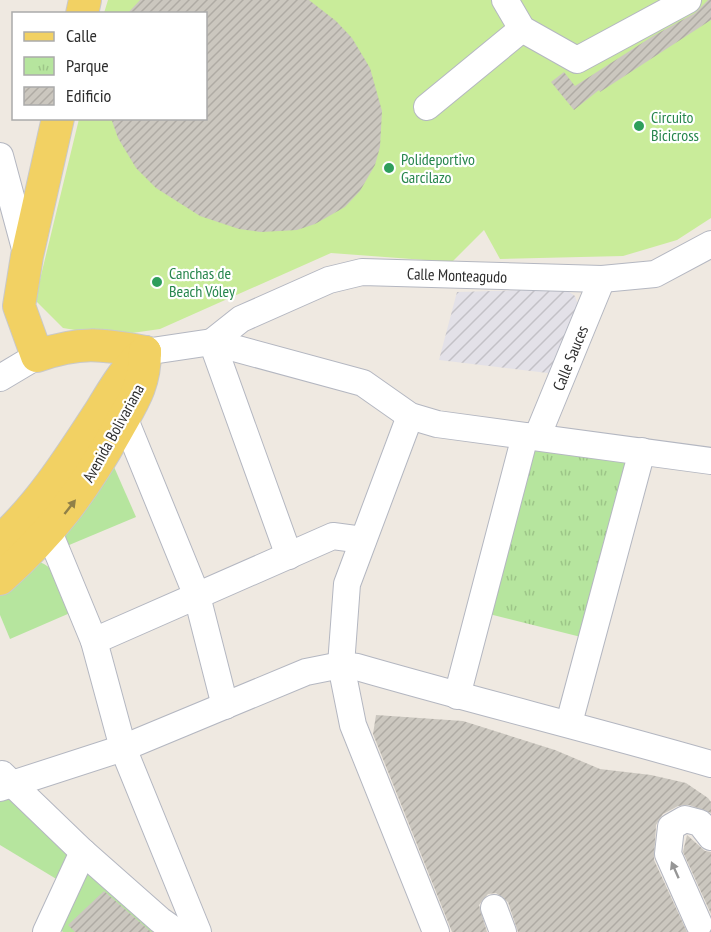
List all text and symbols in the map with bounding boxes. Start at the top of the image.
legend [12,12,207,120]
text: Calle [66,24,97,47]
text: Parque [66,54,109,77]
text: Edificio [66,84,112,107]
place label: Circuito Bicicross [651,107,699,145]
marker: Circuito Bicicross [632,119,646,133]
place label: Polideportivo Garcilazo [401,149,475,187]
marker: Polideportivo Garcilazo [382,161,396,175]
place label: Canchas de Beach Vóley [169,263,235,301]
street label: Calle Monteagudo [407,263,507,287]
marker: Canchas de Beach Vóley [150,275,164,289]
street label: Calle Sauces [548,322,592,394]
street label: Avenida Bolivariana [78,380,148,486]
one-way arrow [63,499,75,514]
one-way arrow [670,861,680,879]

